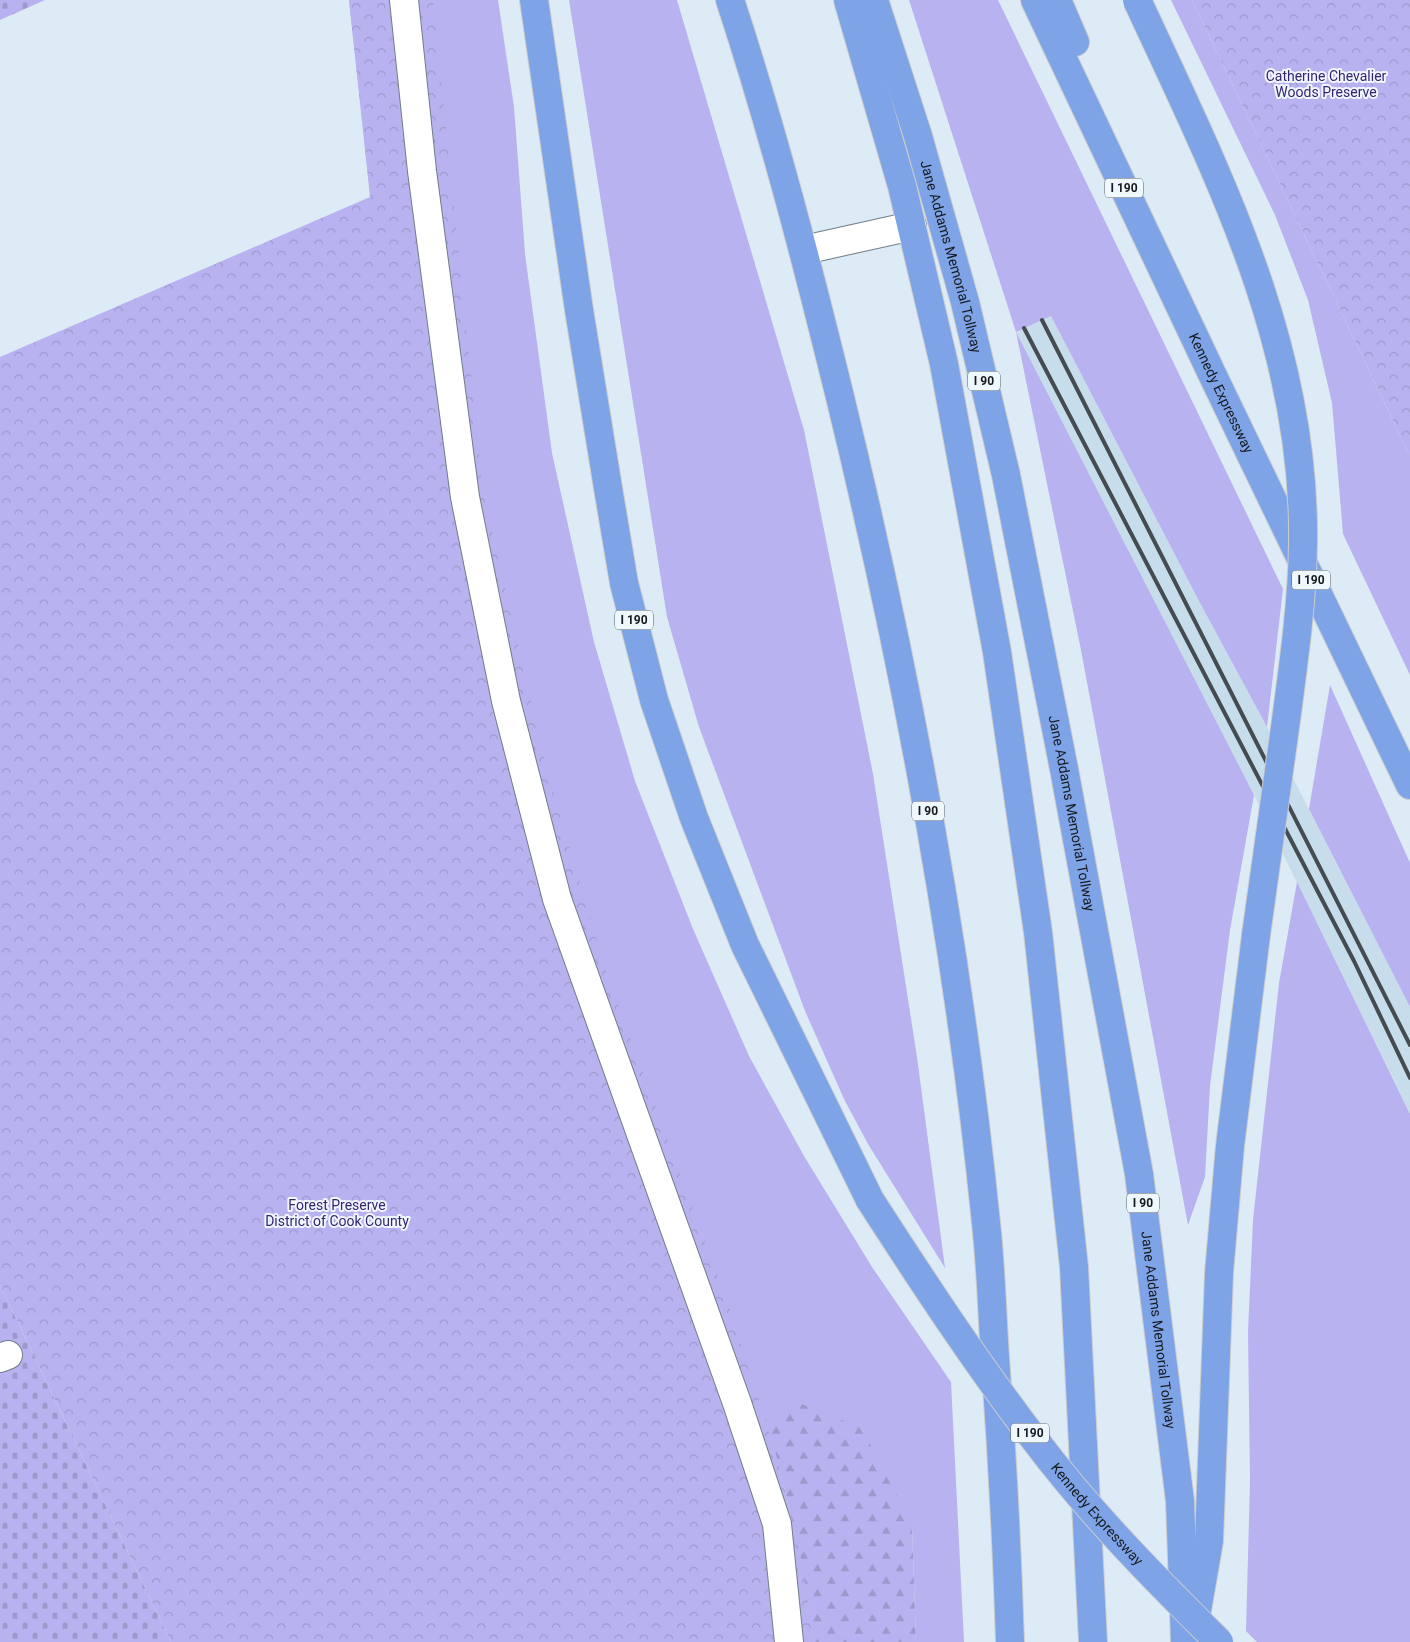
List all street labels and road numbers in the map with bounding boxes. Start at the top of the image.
street label: Jane Addams Memorial Tollway [917,158,985,355]
road number: I 190 [1105,178,1143,198]
street label: Kennedy Expressway [1186,331,1257,456]
road number: I 90 [968,372,1000,391]
road number: I 190 [1292,570,1330,590]
road number: I 190 [615,610,653,630]
street label: Jane Addams Memorial Tollway [1046,714,1098,913]
road number: I 90 [912,801,944,820]
road number: I 90 [1127,1194,1159,1212]
street label: Jane Addams Memorial Tollway [1138,1230,1179,1430]
road number: I 190 [1011,1424,1049,1442]
street label: Kennedy Expressway [1048,1460,1147,1569]

